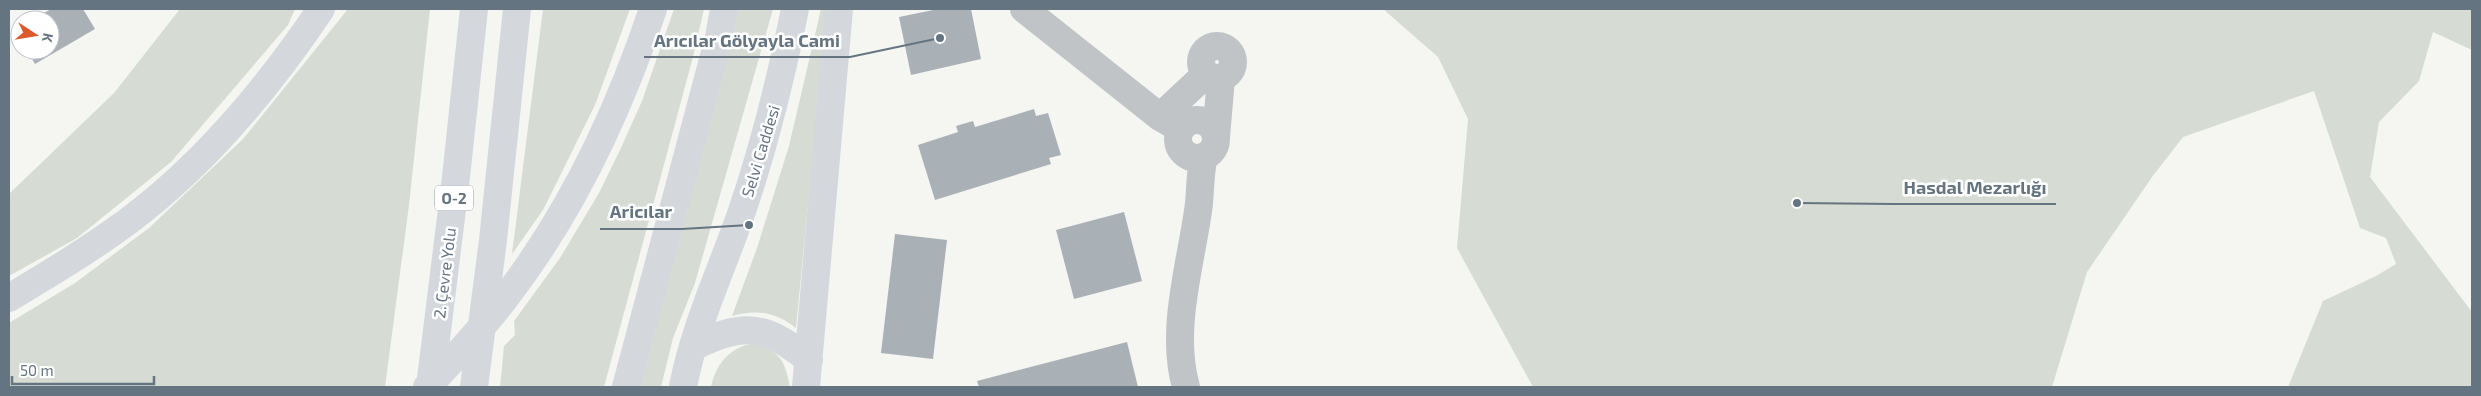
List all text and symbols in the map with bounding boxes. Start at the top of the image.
north arrow [10,10,60,60]
callout: Arıcılar Gölyayla Cami [644,24,850,57]
text: Arıcılar Gölyayla Cami [654,29,840,51]
text: K [39,32,57,44]
street label: Selvi Caddesi [737,103,783,199]
callout: Hasdal Mezarlığı [1893,171,2056,204]
text: Hasdal Mezarlığı [1903,176,2047,198]
road number: O-2 [435,186,473,210]
callout: Aricılar [600,196,682,229]
text: Aricılar [610,200,673,222]
street label: 2. Çevre Yolu [429,227,460,320]
scale bar [12,354,155,386]
text: 50 m [20,361,54,379]

